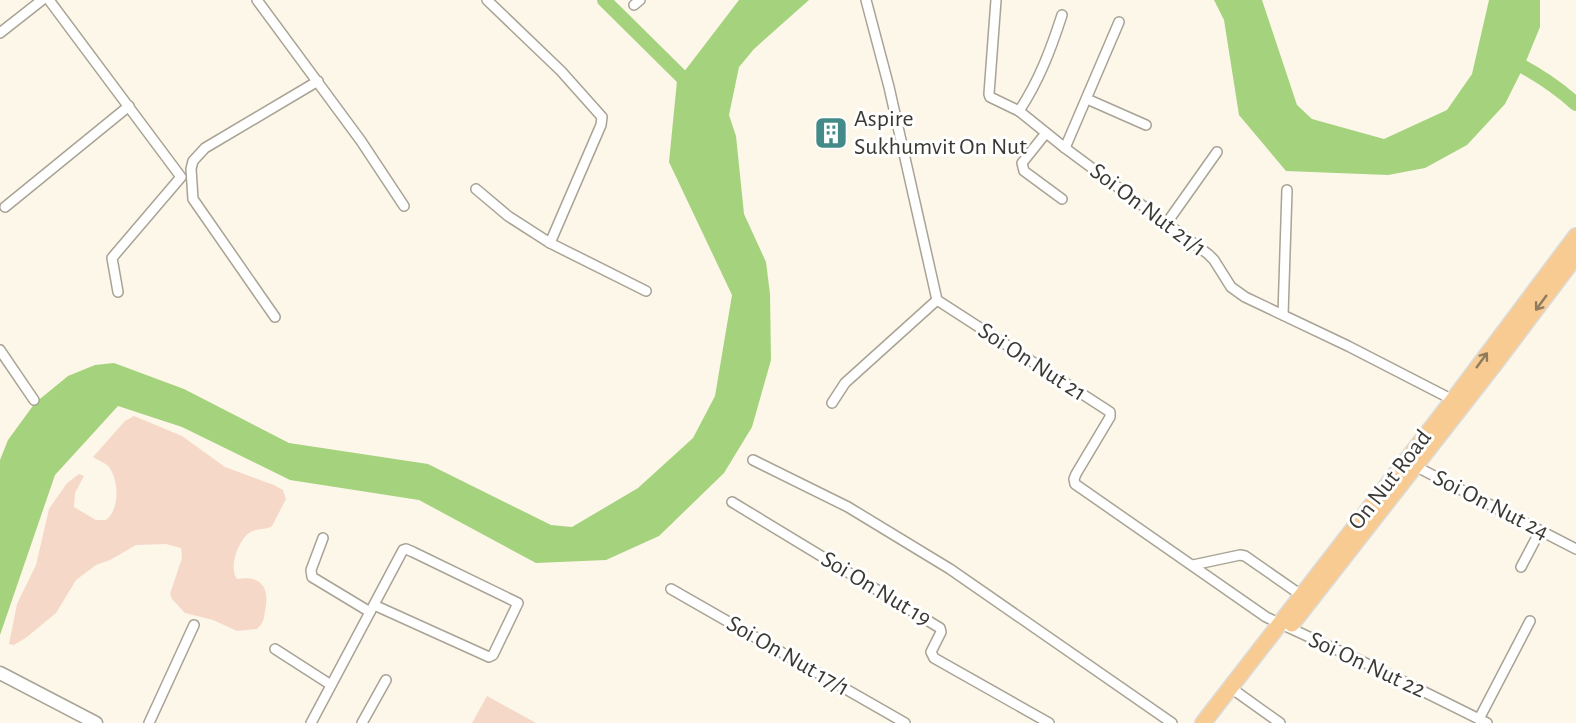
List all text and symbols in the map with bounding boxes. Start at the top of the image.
place label: Aspire Sukhumvit On Nut [854,107,1027,159]
building icon: Aspire Sukhumvit On Nut [813,115,849,151]
street label: Soi On Nut 21/1 [1086,159,1210,261]
one-way arrow [1535,295,1548,311]
street label: Soi On Nut 21 [974,318,1090,406]
one-way arrow [1475,353,1488,369]
street label: On Nut Road [1344,426,1436,534]
street label: Soi On Nut 24 [1429,466,1553,544]
street label: Soi On Nut 19 [817,547,935,631]
street label: Soi On Nut 17/1 [723,611,853,701]
street label: Soi On Nut 22 [1305,628,1429,702]

